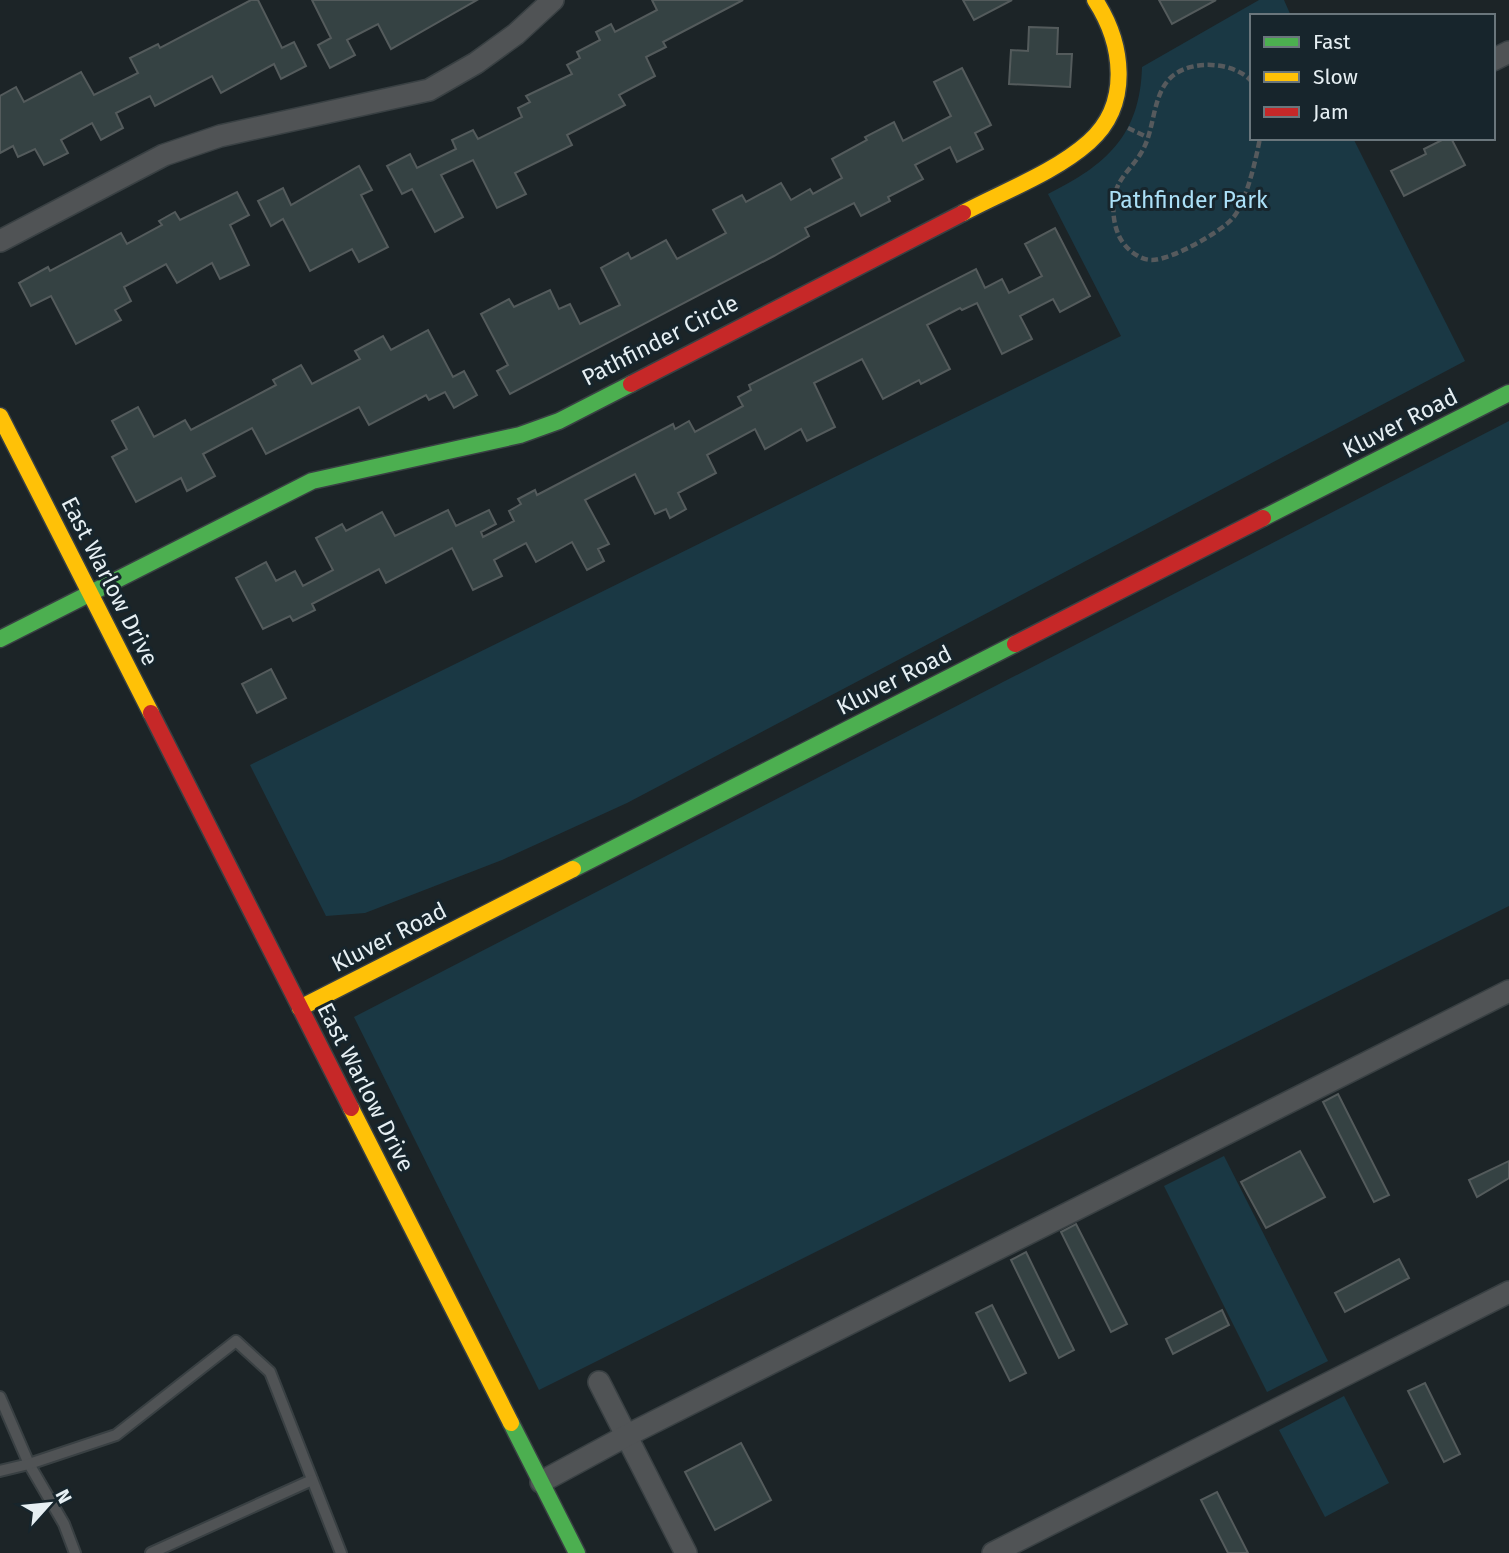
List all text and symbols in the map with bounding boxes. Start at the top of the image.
legend [1250,14,1495,140]
text: Fast [1313,29,1351,55]
text: Slow [1313,64,1358,90]
text: Jam [1313,99,1349,125]
park label: Pathfinder Park [1108,186,1268,214]
street label: Pathfinder Circle [577,288,743,392]
street label: Kluver Road [1338,382,1462,464]
street label: East Warlow Drive [55,492,165,670]
street label: Kluver Road [832,639,956,721]
street label: Kluver Road [327,896,451,978]
street label: East Warlow Drive [311,998,421,1176]
north arrow [14,1469,84,1539]
text: N [51,1486,77,1507]

